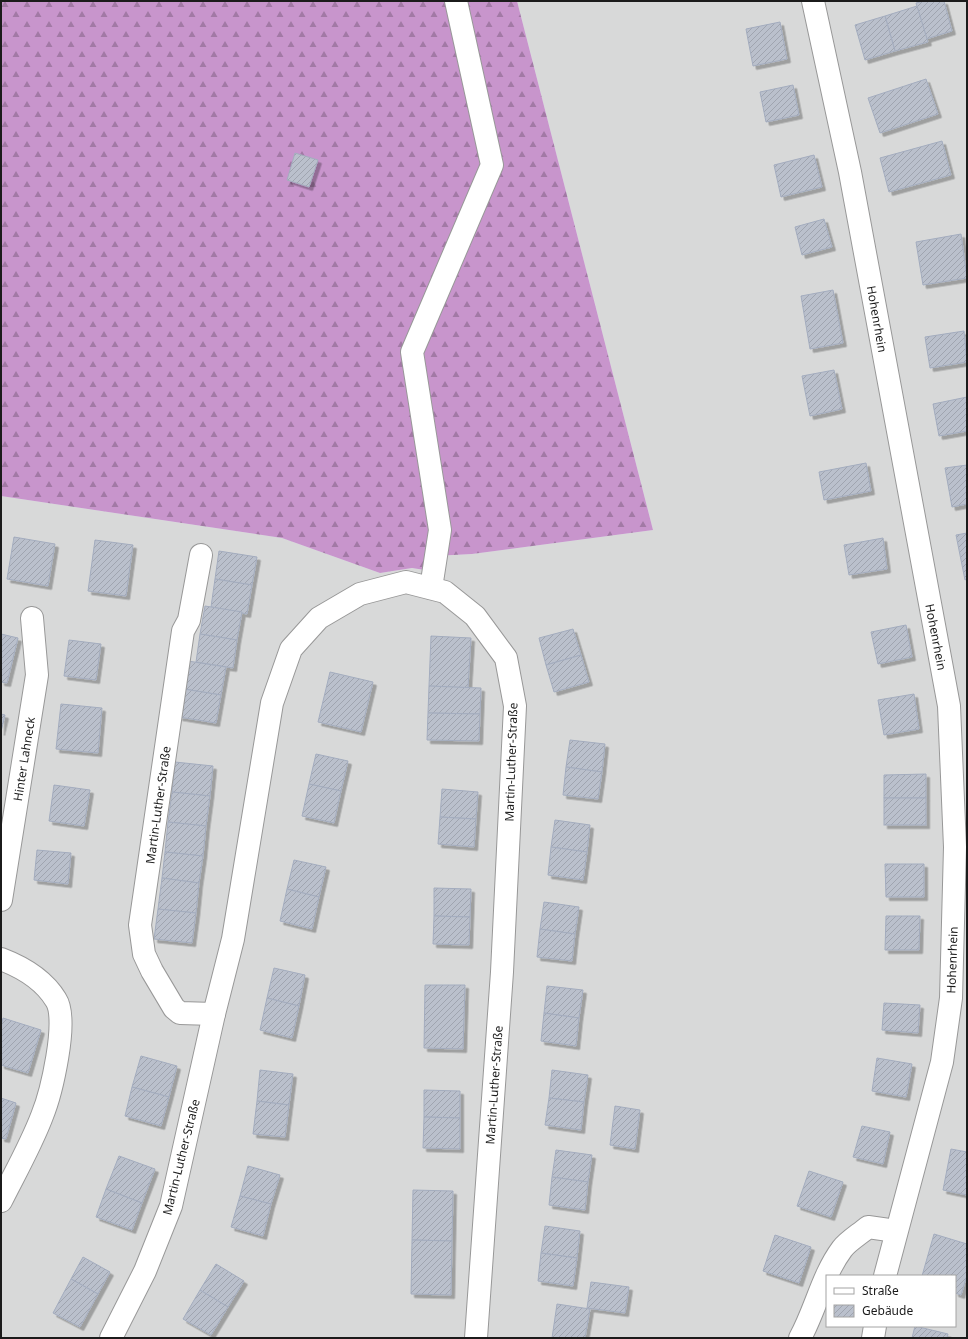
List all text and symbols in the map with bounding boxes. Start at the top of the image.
street label: Hohenrhein [863,284,891,354]
street label: Hohenrhein [921,602,951,672]
street label: Martin-Luther-Straße [500,702,522,822]
street label: Hinter Lahneck [9,715,39,802]
street label: Martin-Luther-Straße [141,745,175,865]
street label: Hohenrhein [942,926,962,994]
street label: Martin-Luther-Straße [481,1025,507,1145]
street label: Martin-Luther-Straße [158,1097,204,1217]
legend [826,1275,956,1327]
text: Straße [862,1282,899,1299]
text: Gebäude [862,1302,913,1319]

